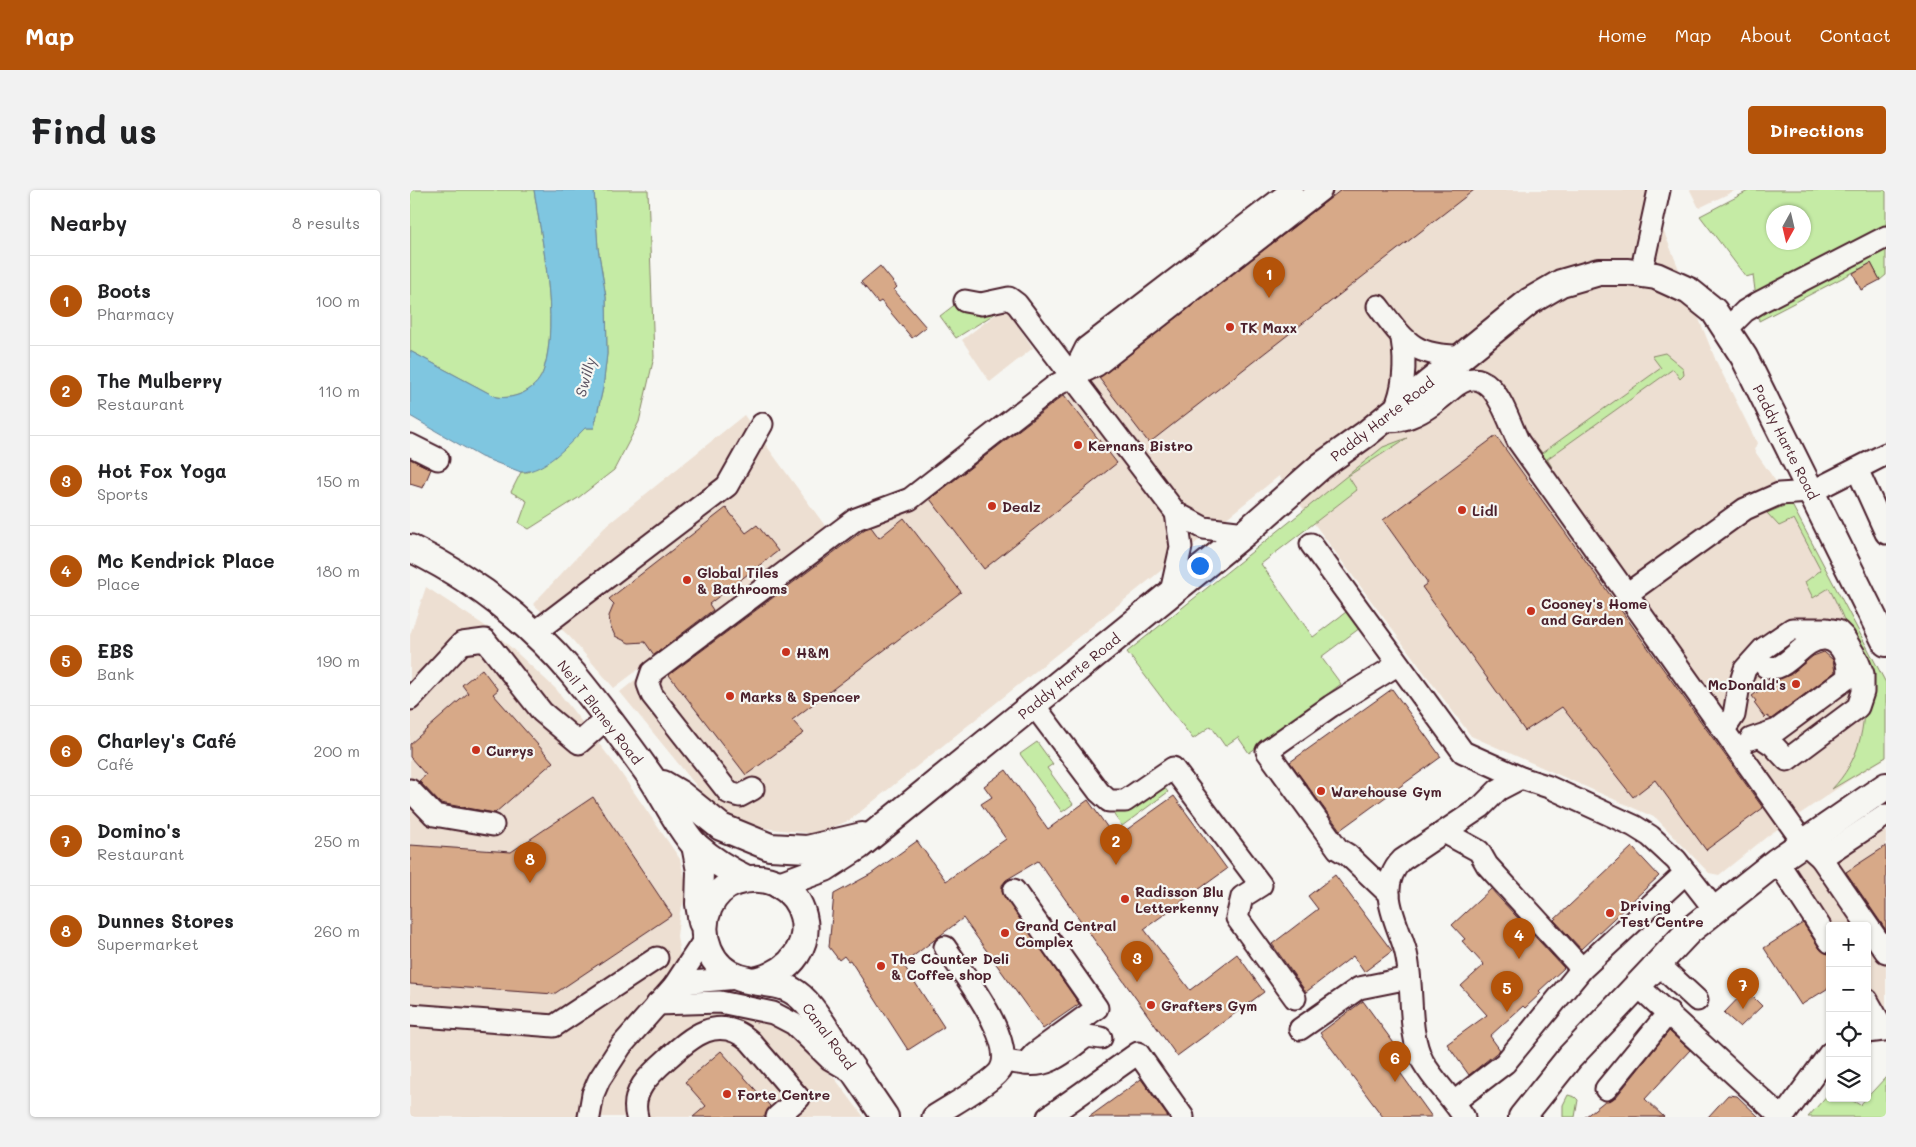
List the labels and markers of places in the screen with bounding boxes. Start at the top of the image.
pin: 1 [1253,257,1285,298]
place label: TK Maxx [1240,318,1297,337]
marker: TK Maxx [1224,321,1236,333]
place label: Kernans Bistro [1088,436,1193,455]
marker: Kernans Bistro [1072,439,1084,451]
place label: Dealz [1002,497,1041,516]
marker: Dealz [986,500,998,512]
place label: Lidl [1472,501,1498,520]
marker: Lidl [1456,504,1468,516]
place label: Global Tiles & Bathrooms [697,563,787,598]
marker: Global Tiles & Bathrooms [681,574,693,586]
place label: Cooney's Home and Garden [1541,594,1647,629]
marker: Cooney's Home and Garden [1525,605,1537,617]
place label: H&M [796,643,829,662]
marker: H&M [780,646,792,658]
place label: McDonald's [1708,675,1786,694]
marker: McDonald's [1790,678,1802,690]
place label: Marks & Spencer [740,687,860,706]
marker: Marks & Spencer [724,690,736,702]
place label: Currys [486,741,534,760]
marker: Currys [470,744,482,756]
place label: Warehouse Gym [1331,782,1442,801]
marker: Warehouse Gym [1315,785,1327,797]
pin: 2 [1100,824,1132,865]
pin: 8 [514,842,546,883]
place label: Radisson Blu Letterkenny [1135,882,1224,917]
marker: Radisson Blu Letterkenny [1119,893,1131,905]
place label: Driving Test Centre [1620,896,1704,931]
marker: Driving Test Centre [1604,907,1616,919]
place label: Grand Central Complex [1015,916,1116,951]
pin: 4 [1503,918,1535,959]
marker: Grand Central Complex [999,927,1011,939]
pin: 3 [1121,941,1153,982]
place label: The Counter Deli & Coffee shop [891,949,1010,984]
marker: The Counter Deli & Coffee shop [875,960,887,972]
pin: 7 [1727,968,1759,1009]
pin: 5 [1491,971,1523,1012]
place label: Grafters Gym [1161,996,1257,1015]
marker: Grafters Gym [1145,999,1157,1011]
pin: 6 [1379,1041,1411,1082]
place label: Forte Centre [737,1085,830,1104]
marker: Forte Centre [721,1088,733,1100]

